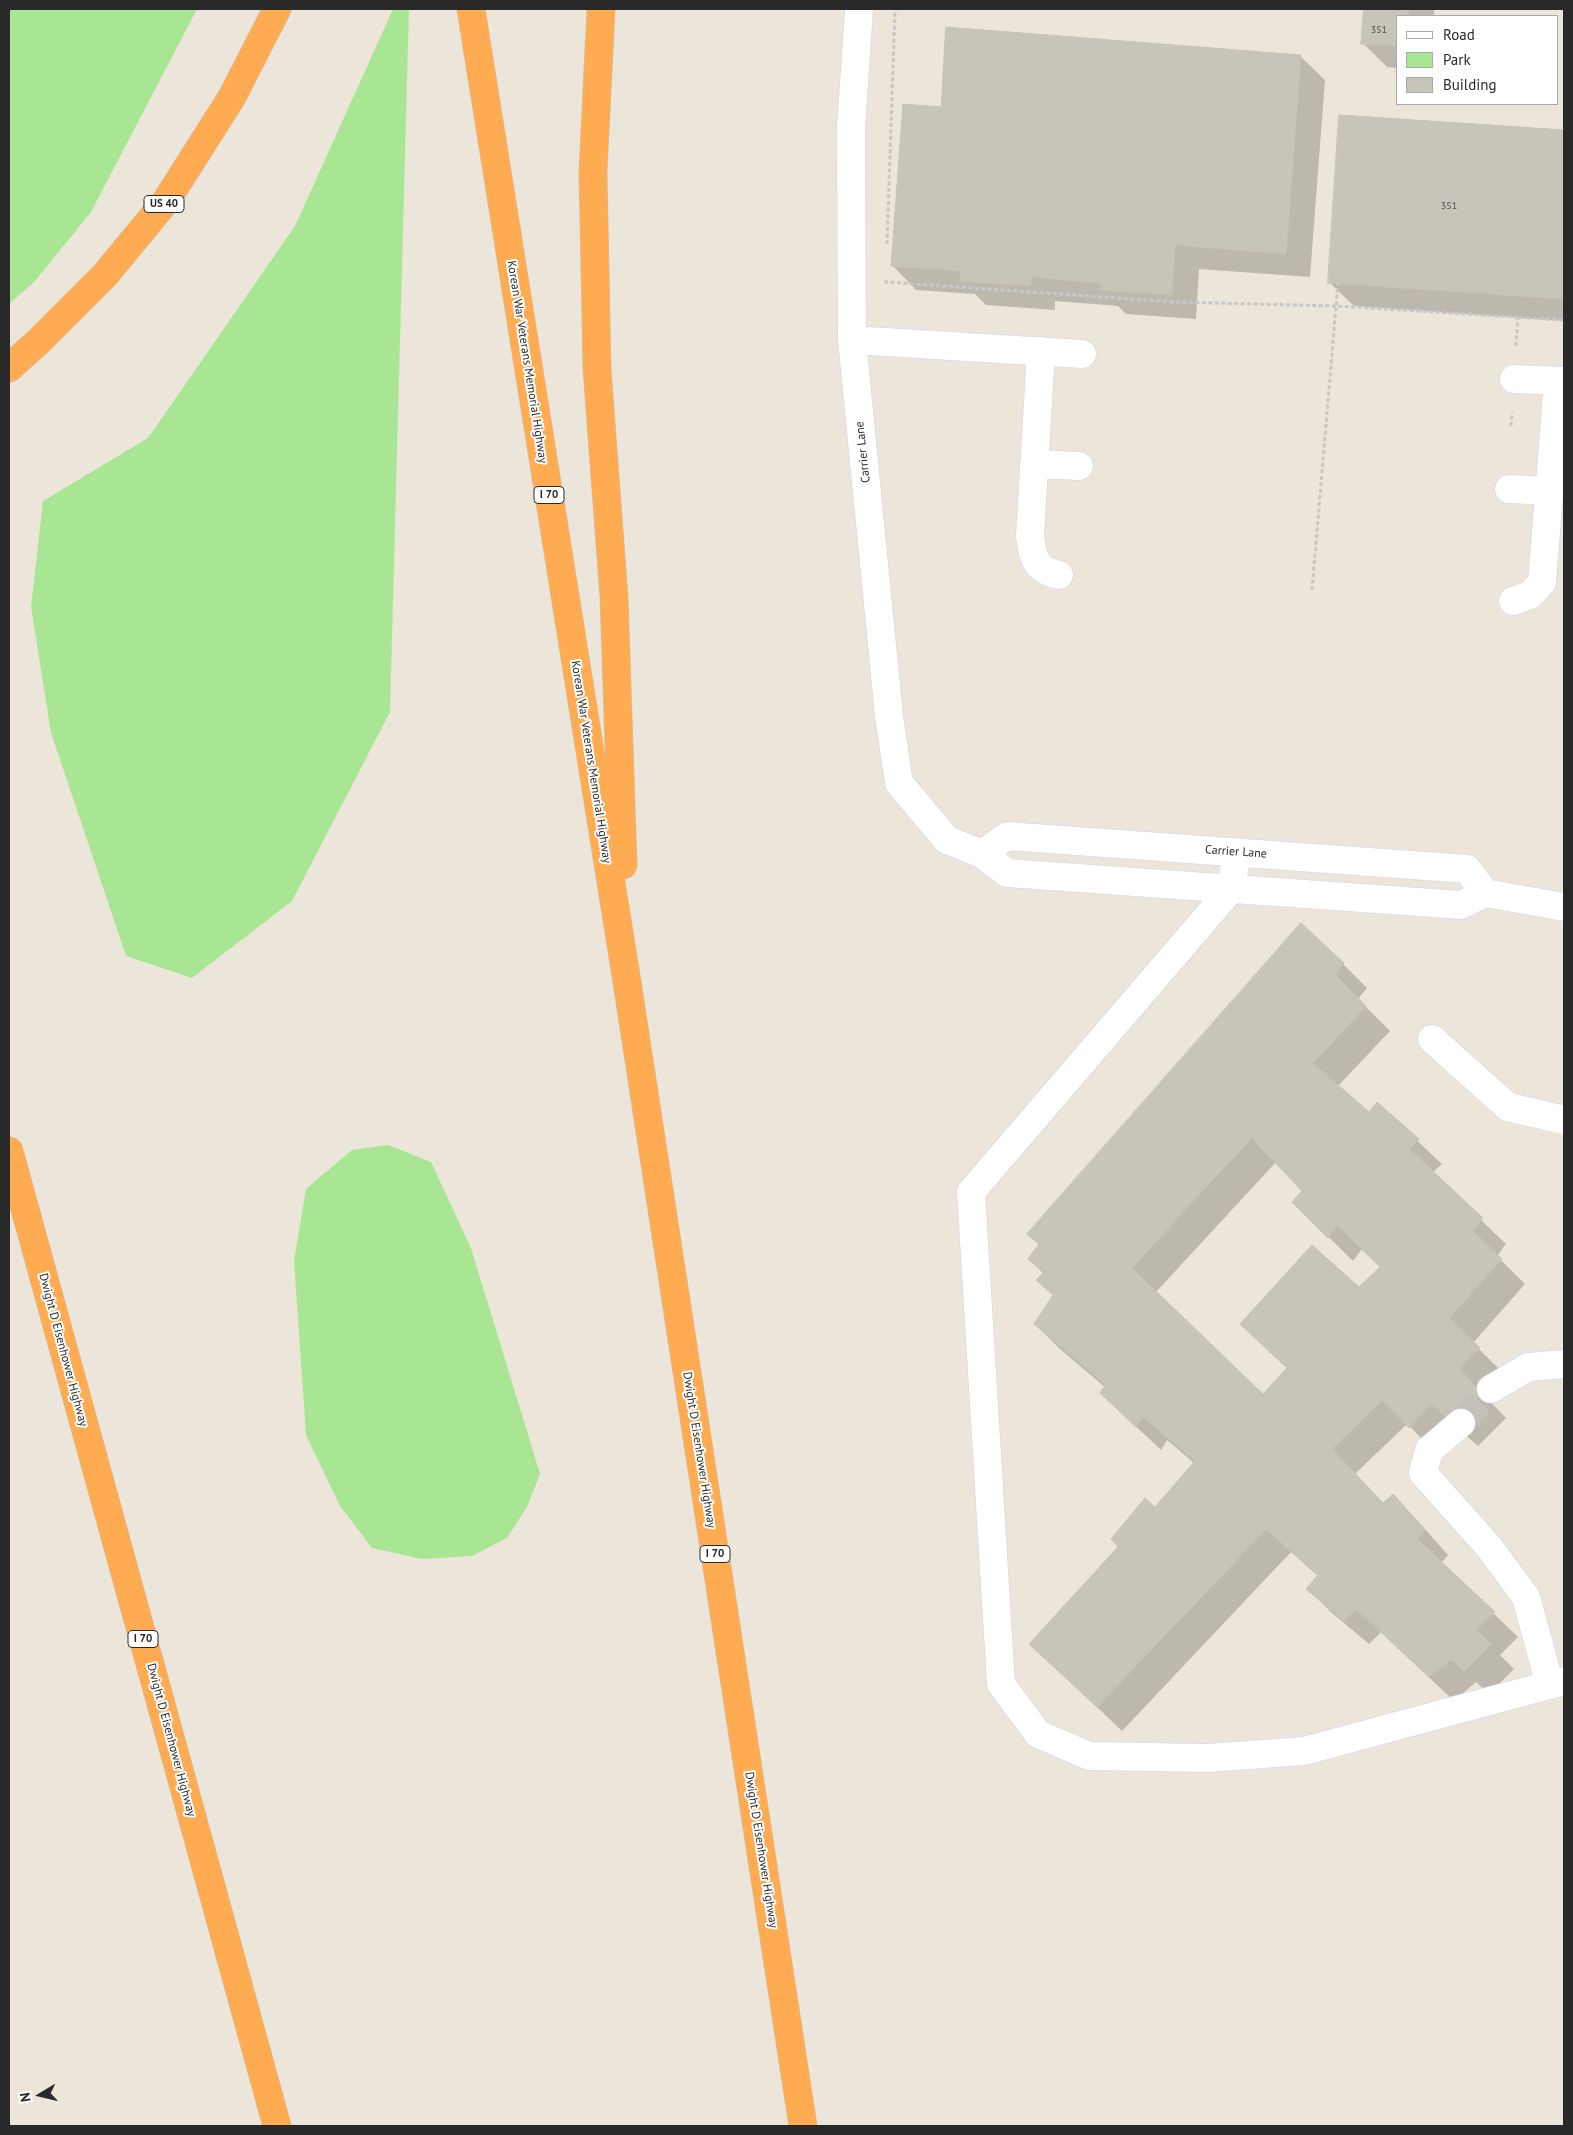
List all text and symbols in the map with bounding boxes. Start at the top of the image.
legend [1396,15,1558,105]
house number: 351 [1371,24,1387,36]
text: Road [1443,25,1475,44]
text: Park [1443,50,1471,69]
text: Building [1443,75,1497,94]
road number: US 40 [144,195,184,212]
house number: 351 [1441,200,1457,212]
street label: Korean War Veterans Memorial Highway [504,260,550,464]
street label: Carrier Lane [853,420,873,484]
road number: I 70 [534,486,564,504]
street label: Korean War Veterans Memorial Highway [568,660,614,864]
street label: Carrier Lane [1205,843,1267,861]
street label: Dwight D Eisenhower Highway [36,1272,90,1428]
street label: Dwight D Eisenhower Highway [680,1371,718,1529]
road number: I 70 [700,1546,730,1562]
road number: I 70 [128,1630,158,1648]
street label: Dwight D Eisenhower Highway [144,1662,198,1818]
street label: Dwight D Eisenhower Highway [742,1771,780,1929]
north arrow [15,2070,65,2120]
text: N [16,2091,35,2103]

